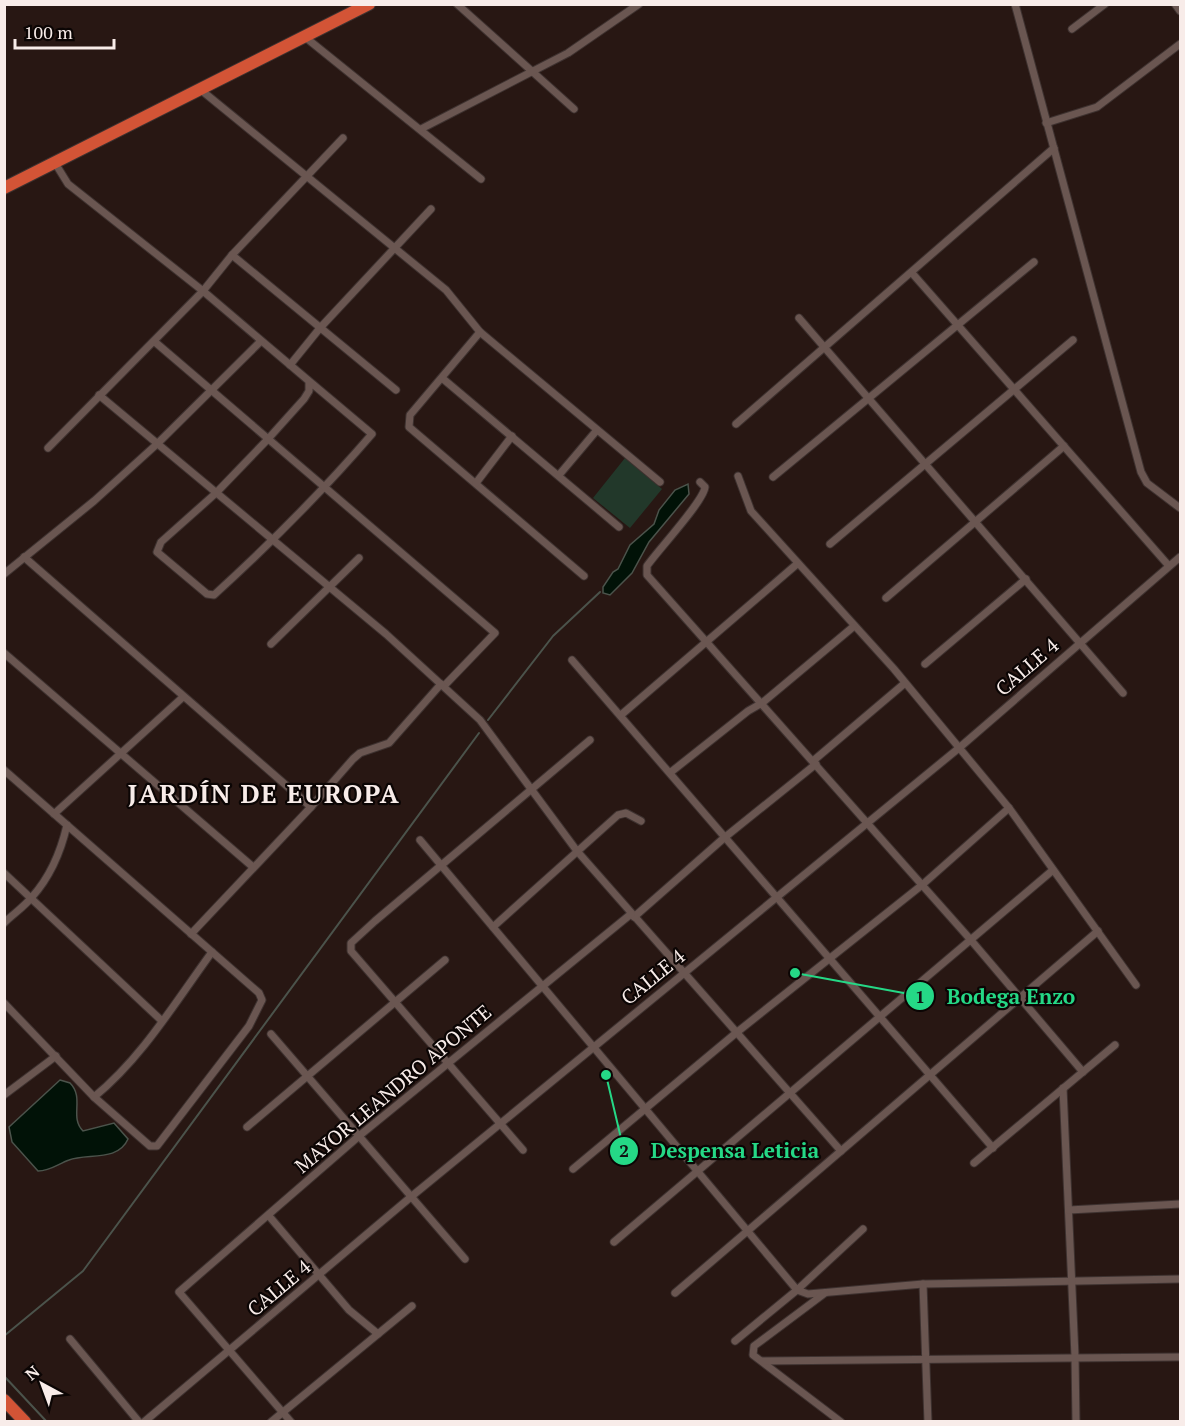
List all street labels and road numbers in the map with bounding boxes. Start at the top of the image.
street label: CALLE 4 [989,632,1064,701]
street label: CALLE 4 [615,942,691,1011]
street label: MAYOR LEANDRO APONTE [289,998,497,1179]
street label: CALLE 4 [241,1253,316,1322]

